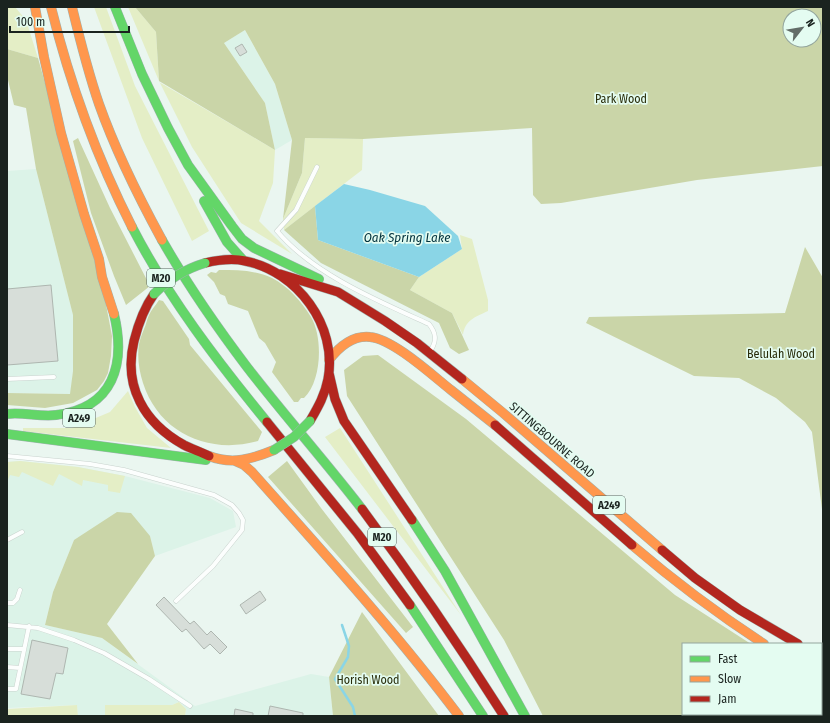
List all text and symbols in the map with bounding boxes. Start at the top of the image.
scale bar [10,8,129,34]
north arrow [782,8,822,48]
text: 100 m [16,15,45,29]
text: N [803,17,817,29]
park label: Park Wood [595,92,647,106]
water label: Oak Spring Lake [364,230,450,245]
road number: M20 [147,269,175,287]
park label: Belulah Wood [747,347,815,361]
street label: SITTINGBOURNE ROAD [507,399,597,481]
road number: A249 [63,409,95,427]
road number: A249 [593,496,625,514]
road number: M20 [368,528,396,546]
legend [682,643,822,715]
text: Fast [718,652,737,666]
text: Slow [718,672,741,686]
park label: Horish Wood [337,673,400,687]
text: Jam [718,692,736,706]

